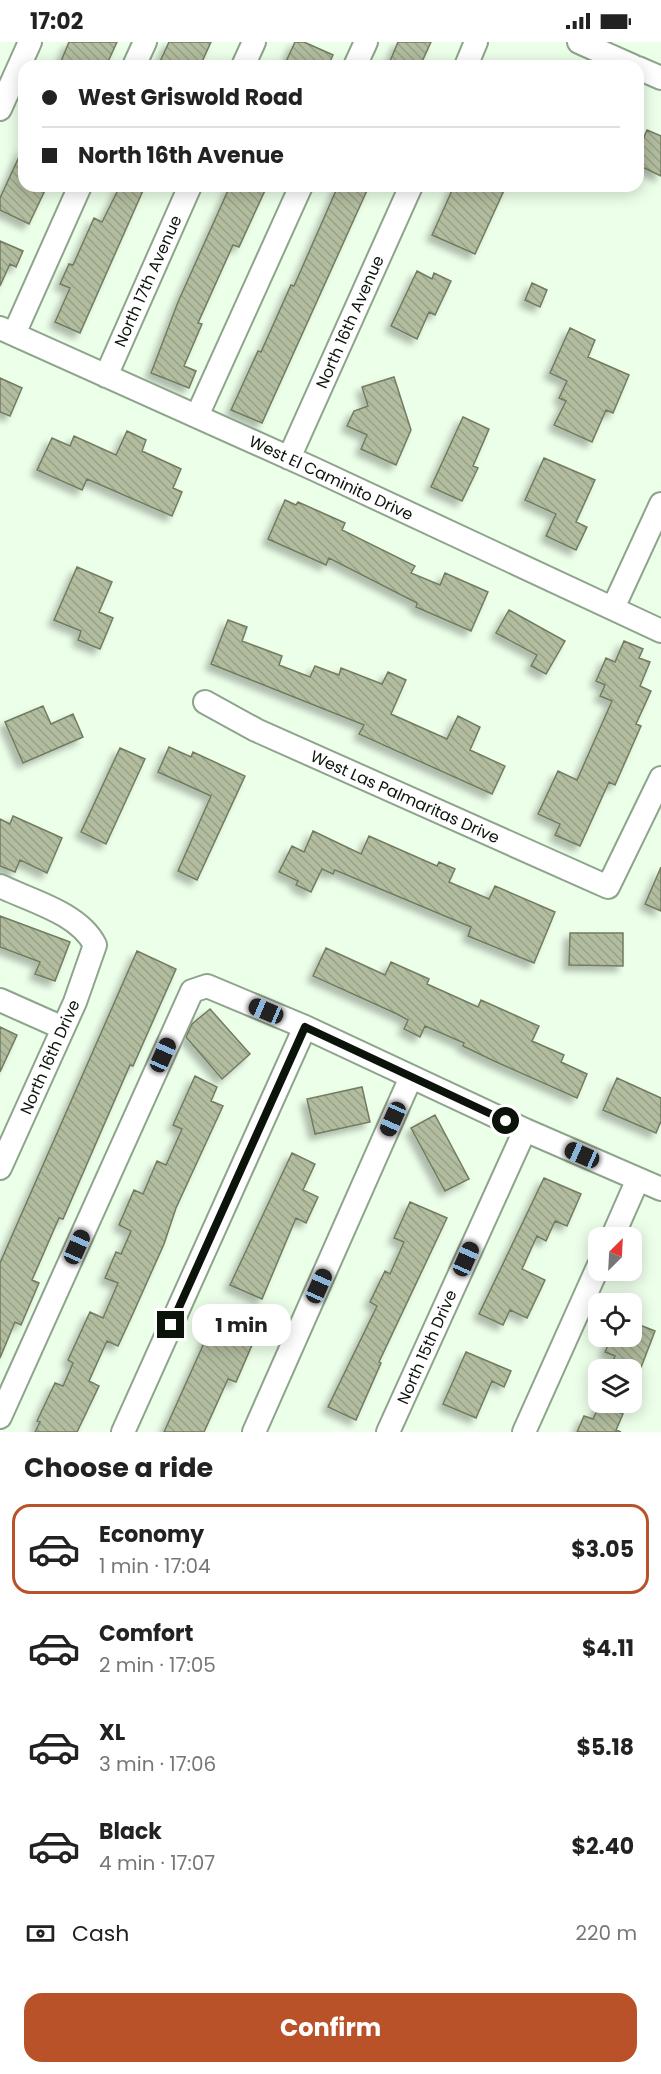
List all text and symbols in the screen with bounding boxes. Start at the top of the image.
text: 17:02 [30,6,83,37]
text: West Griswold Road [78,82,303,113]
text: North 16th Avenue [78,140,284,171]
street label: North 17th Avenue [109,211,187,351]
street label: North 16th Avenue [310,252,390,392]
street label: West El Caminito Drive [245,430,417,526]
street label: West Las Palmaritas Drive [307,745,503,849]
street label: North 16th Drive [14,996,86,1118]
car [246,996,286,1026]
car [147,1035,179,1075]
car [377,1099,409,1139]
route start [492,1107,519,1134]
car [562,1139,602,1171]
car [61,1227,93,1267]
north arrow [588,1227,642,1281]
map controls [588,1227,642,1413]
car [450,1239,482,1279]
car [303,1266,335,1306]
street label: North 15th Drive [391,1286,463,1408]
button: locate [588,1293,642,1347]
callout: 1 min [192,1304,291,1346]
route end [157,1311,184,1338]
text: 1 min [215,1311,268,1339]
button: layers [588,1359,642,1413]
text: Choose a ride [24,1449,213,1486]
text: Economy [99,1519,204,1550]
icon: car [27,1522,81,1576]
text: $3.05 [571,1534,634,1565]
text: 1 min · 17:04 [99,1552,211,1580]
text: Comfort [99,1618,193,1649]
icon: car [27,1621,81,1675]
text: $4.11 [582,1633,634,1664]
text: 2 min · 17:05 [99,1651,216,1679]
text: XL [99,1717,125,1748]
icon: car [27,1720,81,1774]
text: $5.18 [576,1732,634,1763]
text: 3 min · 17:06 [99,1750,216,1778]
text: Black [99,1816,162,1847]
icon: car [27,1819,81,1873]
text: $2.40 [572,1831,634,1862]
text: 4 min · 17:07 [99,1849,215,1877]
icon: cash [24,1917,57,1950]
text: Cash [72,1918,129,1949]
text: 220 m [576,1919,637,1947]
button: Confirm [24,1993,637,2062]

